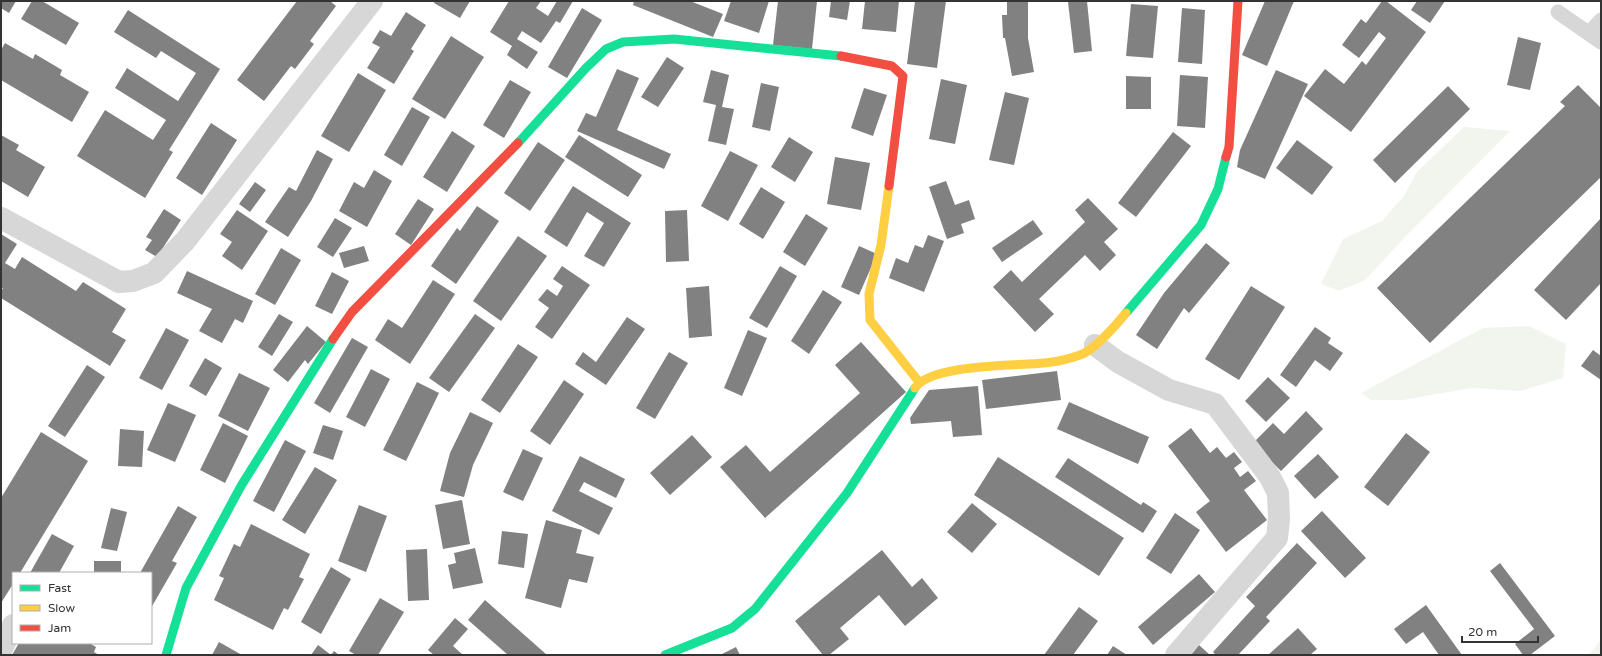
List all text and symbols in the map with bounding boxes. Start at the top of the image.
legend [12,572,152,644]
text: Fast [48,581,72,595]
text: Slow [48,601,75,615]
scale bar [1462,618,1538,644]
text: Jam [48,621,71,635]
text: 20 m [1468,625,1497,639]

